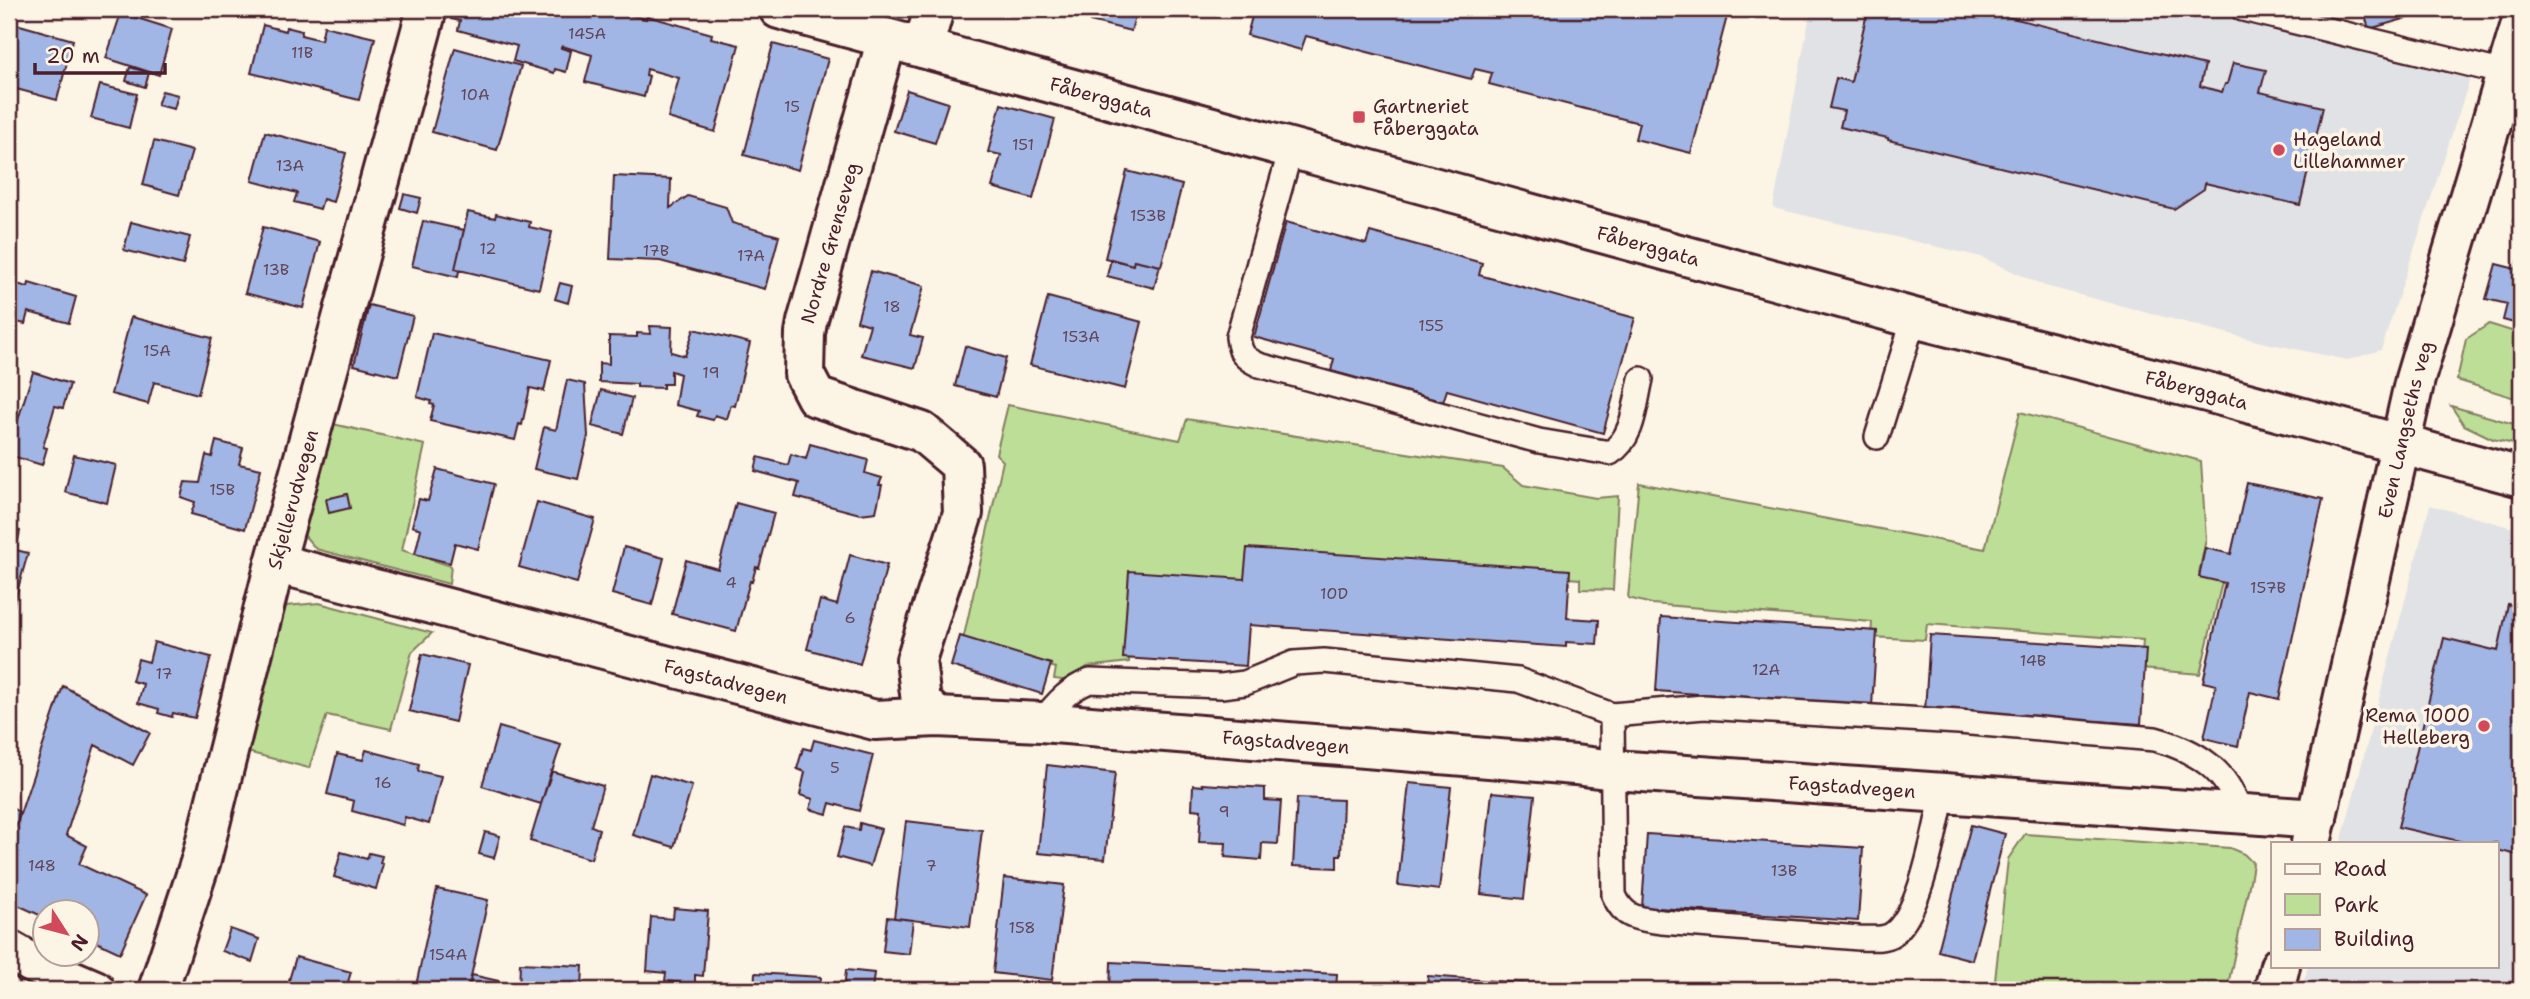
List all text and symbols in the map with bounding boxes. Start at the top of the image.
house number: 145A [568,23,606,44]
scale bar [35,32,164,76]
text: 20 m [46,42,100,70]
house number: 11B [291,42,313,63]
street label: Fåberggata [1047,71,1156,123]
house number: 10A [460,84,490,105]
place label: Gartneriet Fåberggata [1373,94,1479,141]
house number: 15 [784,96,800,117]
marker: Gartneriet Fåberggata [1351,109,1367,125]
place label: Hageland Lillehammer [2293,127,2405,174]
house number: 151 [1012,134,1034,155]
marker: Hageland Lillehammer [2271,142,2287,158]
house number: 13A [276,155,304,176]
street label: Nordre Grenseveg [795,159,865,327]
house number: 153B [1130,205,1166,226]
street label: Fåberggata [1594,220,1703,272]
house number: 12 [479,238,497,259]
house number: 17B [643,240,669,261]
house number: 17A [737,245,765,266]
house number: 13B [263,259,289,280]
house number: 18 [883,296,901,317]
house number: 155 [1418,315,1444,336]
house number: 153A [1062,326,1100,347]
street label: Even Langseths veg [2372,338,2438,521]
house number: 15A [143,340,171,361]
house number: 19 [702,362,720,383]
street label: Fåberggata [2143,364,2251,415]
street label: Skjellerudvegen [261,427,324,572]
house number: 15B [209,479,235,500]
house number: 4 [725,572,737,593]
house number: 157B [2250,577,2286,598]
house number: 10D [1320,583,1348,604]
house number: 6 [844,607,856,628]
house number: 14B [2020,650,2046,671]
street label: Fagstadvegen [661,653,791,709]
house number: 12A [1752,659,1780,680]
house number: 17 [155,663,173,684]
place label: Rema 1000 Helleberg [2365,703,2470,750]
marker: Rema 1000 Helleberg [2476,718,2492,734]
street label: Fagstadvegen [1221,724,1350,759]
house number: 5 [830,757,840,778]
street label: Fagstadvegen [1788,770,1916,803]
house number: 16 [374,772,392,793]
house number: 9 [1218,801,1230,822]
legend [2271,842,2498,968]
house number: 148 [28,855,56,876]
house number: 7 [925,855,937,876]
text: Road [2334,855,2387,883]
house number: 13B [1771,860,1797,881]
text: Park [2334,891,2379,919]
north arrow [32,898,102,968]
house number: 158 [1008,917,1036,938]
text: Building [2334,925,2414,953]
text: N [65,929,94,956]
house number: 154A [429,944,467,965]

